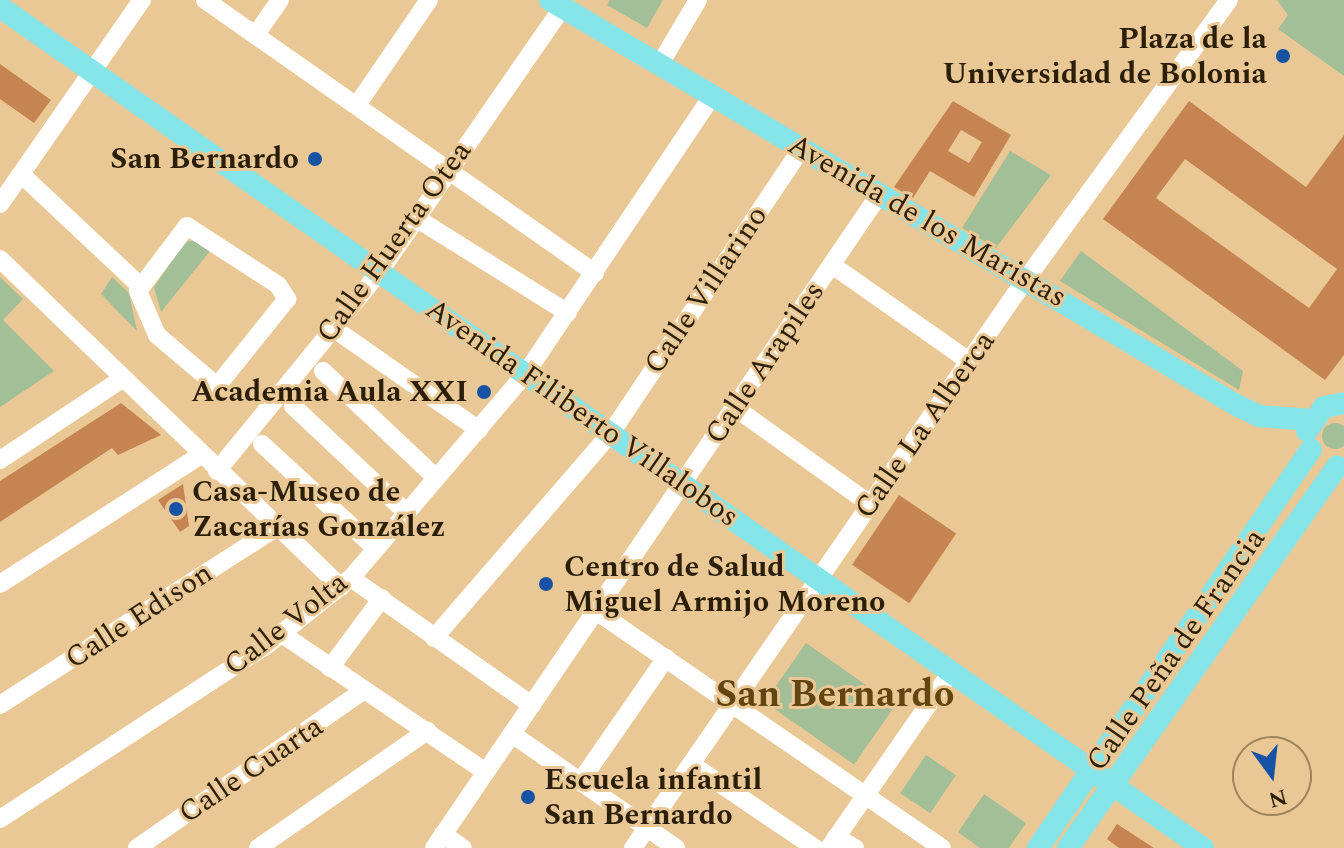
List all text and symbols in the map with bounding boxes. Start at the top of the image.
place label: Plaza de la Universidad de Bolonia [942,21,1267,92]
marker: Plaza de la Universidad de Bolonia [1274,47,1292,65]
street label: Avenida de los Maristas [781,126,1073,316]
street label: Calle Huerta Otea [309,134,479,350]
place label: San Bernardo [110,141,299,177]
marker: San Bernardo [306,150,324,168]
street label: Calle Villarino [637,199,775,381]
street label: Calle Arapiles [698,275,832,451]
street label: Avenida Filiberto Villalobos [418,291,746,535]
street label: Calle La Alberca [847,324,1003,526]
place label: Academia Aula XXI [191,374,468,410]
marker: Academia Aula XXI [475,383,493,401]
place label: Casa-Museo de Zacarías González [192,474,445,544]
marker: Casa-Museo de Zacarías González [167,500,185,518]
street label: Calle Peña de Francia [1079,522,1273,778]
place label: Centro de Salud Miguel Armijo Moreno [564,549,886,620]
street label: Calle Edison [59,555,219,677]
street label: Calle Volta [217,565,355,683]
marker: Centro de Salud Miguel Armijo Moreno [535,573,557,595]
district label: San Bernardo [715,673,955,719]
street label: Calle Cuarta [172,709,330,831]
north arrow [1232,736,1312,816]
place label: Escuela infantil San Bernardo [544,762,762,832]
text: N [1265,779,1291,816]
marker: Escuela infantil San Bernardo [519,788,537,806]

